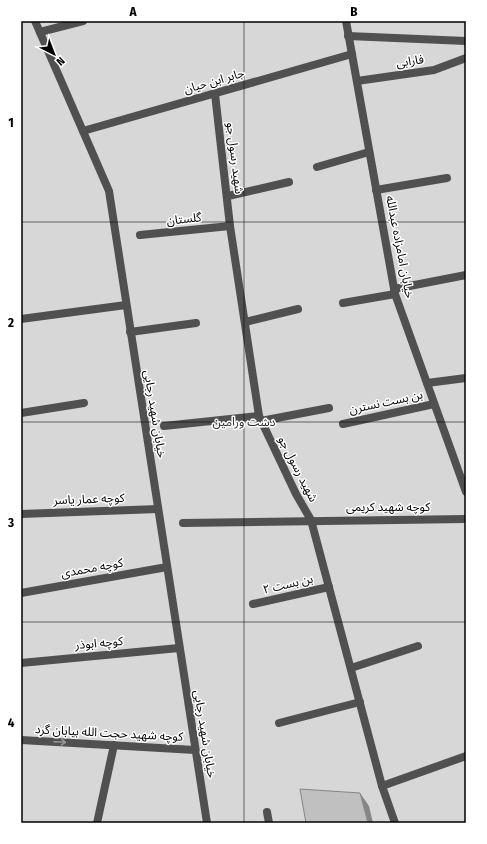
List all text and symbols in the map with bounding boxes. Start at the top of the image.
text: A [128,4,137,19]
text: B [350,4,358,19]
north arrow [34,34,74,74]
street label: فارابی [395,52,425,70]
text: N [54,54,67,68]
street label: جابر ابن حیان [182,66,246,96]
text: 1 [8,115,14,130]
street label: شهید رسول جو [224,121,246,195]
street label: خیابان امامزاده عبدالله [383,194,417,300]
street label: گلستان [166,210,203,228]
text: 2 [7,315,14,330]
street label: خیابان شهید رجایی [141,369,169,459]
street label: بن بست نسترن [348,387,424,417]
park label: دشت ورامین [213,415,276,429]
street label: شهید رسول جو [275,434,321,504]
street label: کوچه عمار یاسر [52,491,126,508]
street label: کوچه شهید کریمی [346,500,431,515]
text: 3 [7,515,14,530]
street label: کوچه محمدی [60,555,125,581]
street label: بن بست ۲ [262,571,314,597]
street label: کوچه ابوذر [73,634,125,653]
street label: خیابان شهید رجایی [191,689,219,779]
text: 4 [8,715,15,730]
street label: کوچه شهید حجت الله بیابان گرد [34,722,185,745]
one-way arrow [53,739,66,746]

